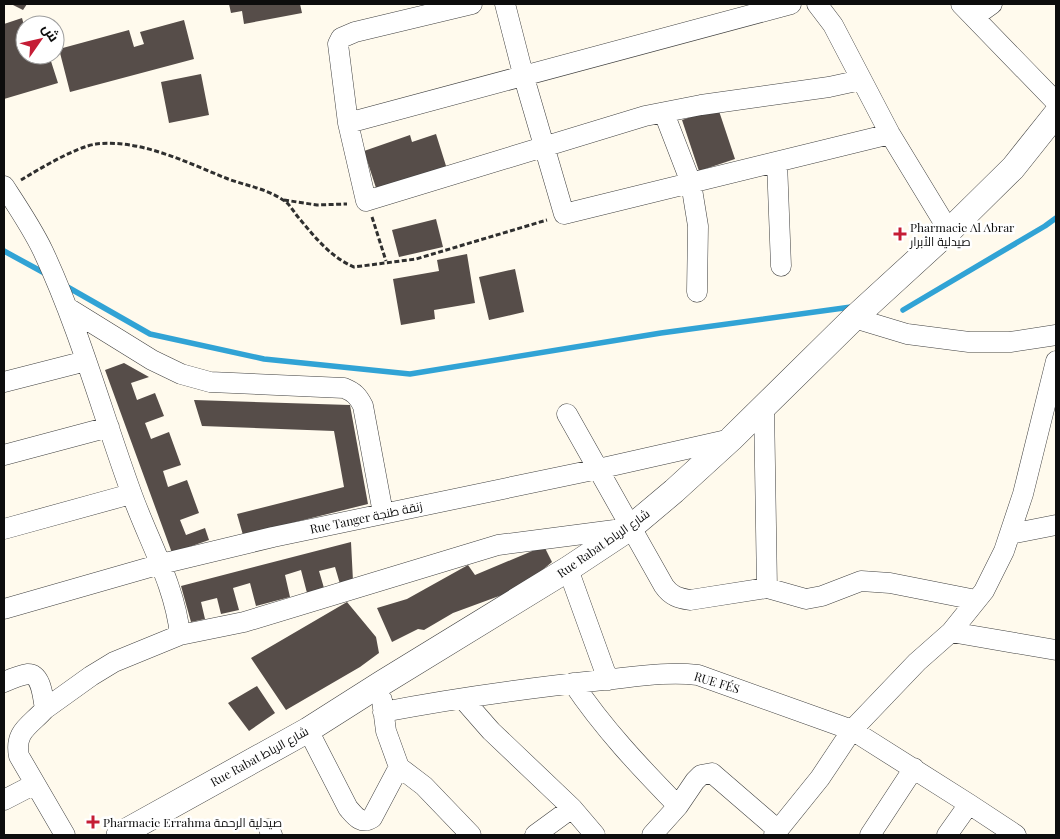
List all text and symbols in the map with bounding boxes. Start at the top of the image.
north arrow [15,15,65,65]
text: ش [38,20,64,45]
place label: Pharmacie Al Abrar صيدلية الأبرار [909,219,1015,249]
marker: Pharmacie Al Abrar صيدلية الأبرار [894,228,906,240]
street label: Rue Tanger زنقة طنجة [308,497,424,537]
street label: Rue Rabat شارع الرباط [554,505,653,582]
street label: RUE FÉS [692,668,742,696]
street label: Rue Rabat شارع الرباط [207,722,311,790]
place label: Pharmacie Errahma صيدلية الرحمة [103,814,282,830]
marker: Pharmacie Errahma صيدلية الرحمة [87,816,99,828]

